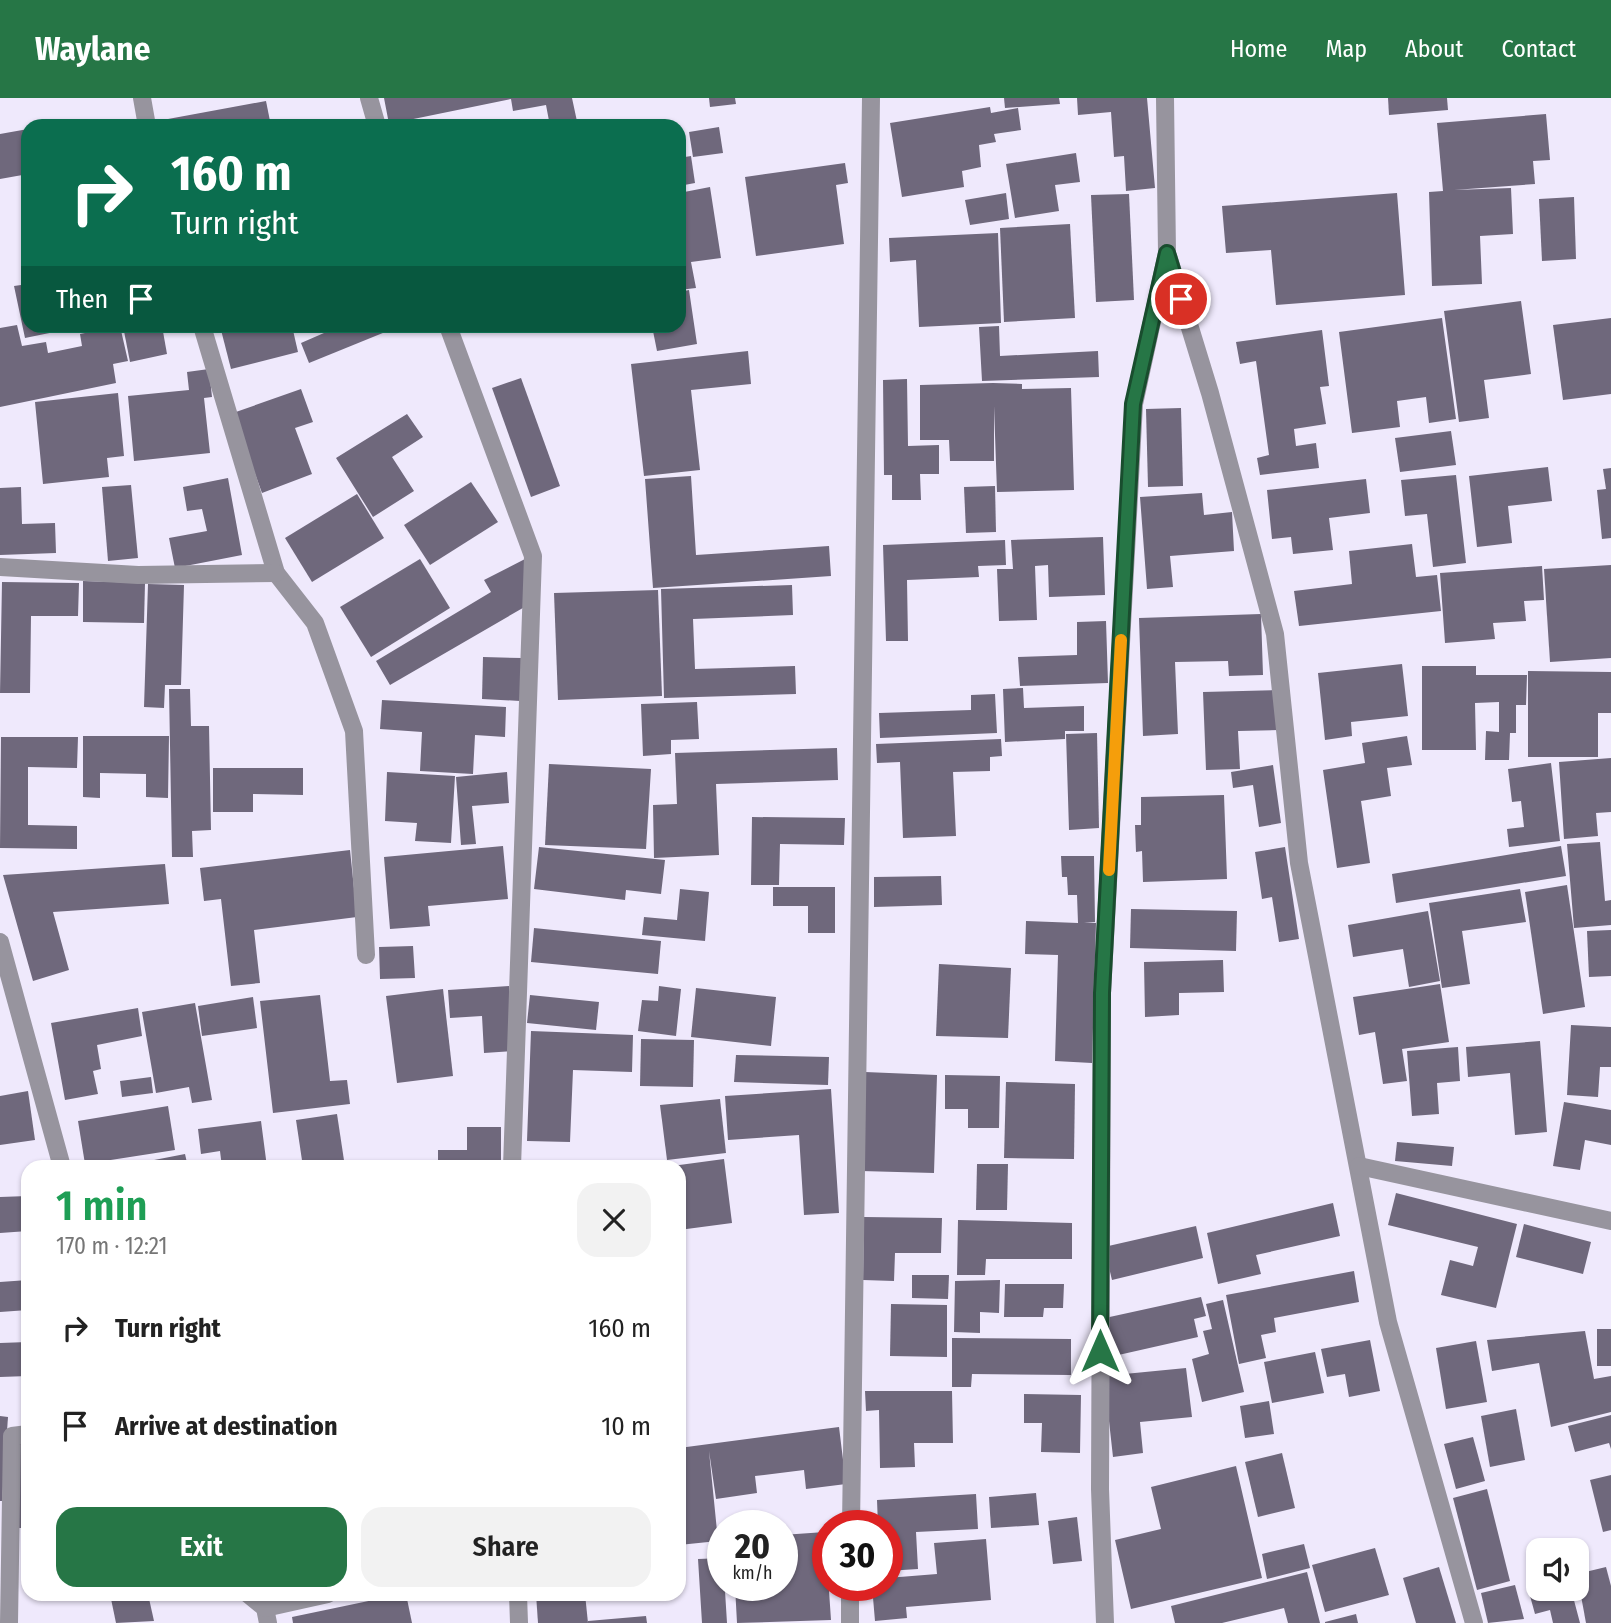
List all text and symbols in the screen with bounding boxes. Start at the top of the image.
text: Waylane [35,29,150,69]
text: Home [1230,35,1287,63]
text: Map [1325,35,1367,63]
text: About [1405,35,1463,63]
text: Contact [1501,35,1576,63]
text: 160 m [171,144,292,203]
icon: right [56,147,147,238]
text: Turn right [171,204,298,242]
pin [1151,269,1211,329]
icon: arrive [122,280,160,318]
icon: arrive [1162,280,1200,318]
text: Then [56,284,108,315]
text: 1 min [56,1181,147,1231]
button: close [577,1183,651,1257]
text: 170 m · 12:21 [56,1232,167,1260]
icon: right [56,1309,94,1347]
text: Turn right [115,1313,221,1344]
text: 160 m [588,1313,651,1344]
position arrow [1063,1314,1137,1388]
icon: arrive [56,1407,94,1445]
text: Arrive at destination [115,1411,338,1442]
text: 10 m [601,1411,651,1442]
button: Exit [56,1507,347,1587]
button: Share [361,1507,651,1587]
speed limit sign: 30 [812,1510,903,1601]
text: 20 [735,1525,770,1567]
map controls [1526,1538,1589,1601]
button: sound [1526,1538,1589,1601]
text: km/h [732,1562,773,1584]

